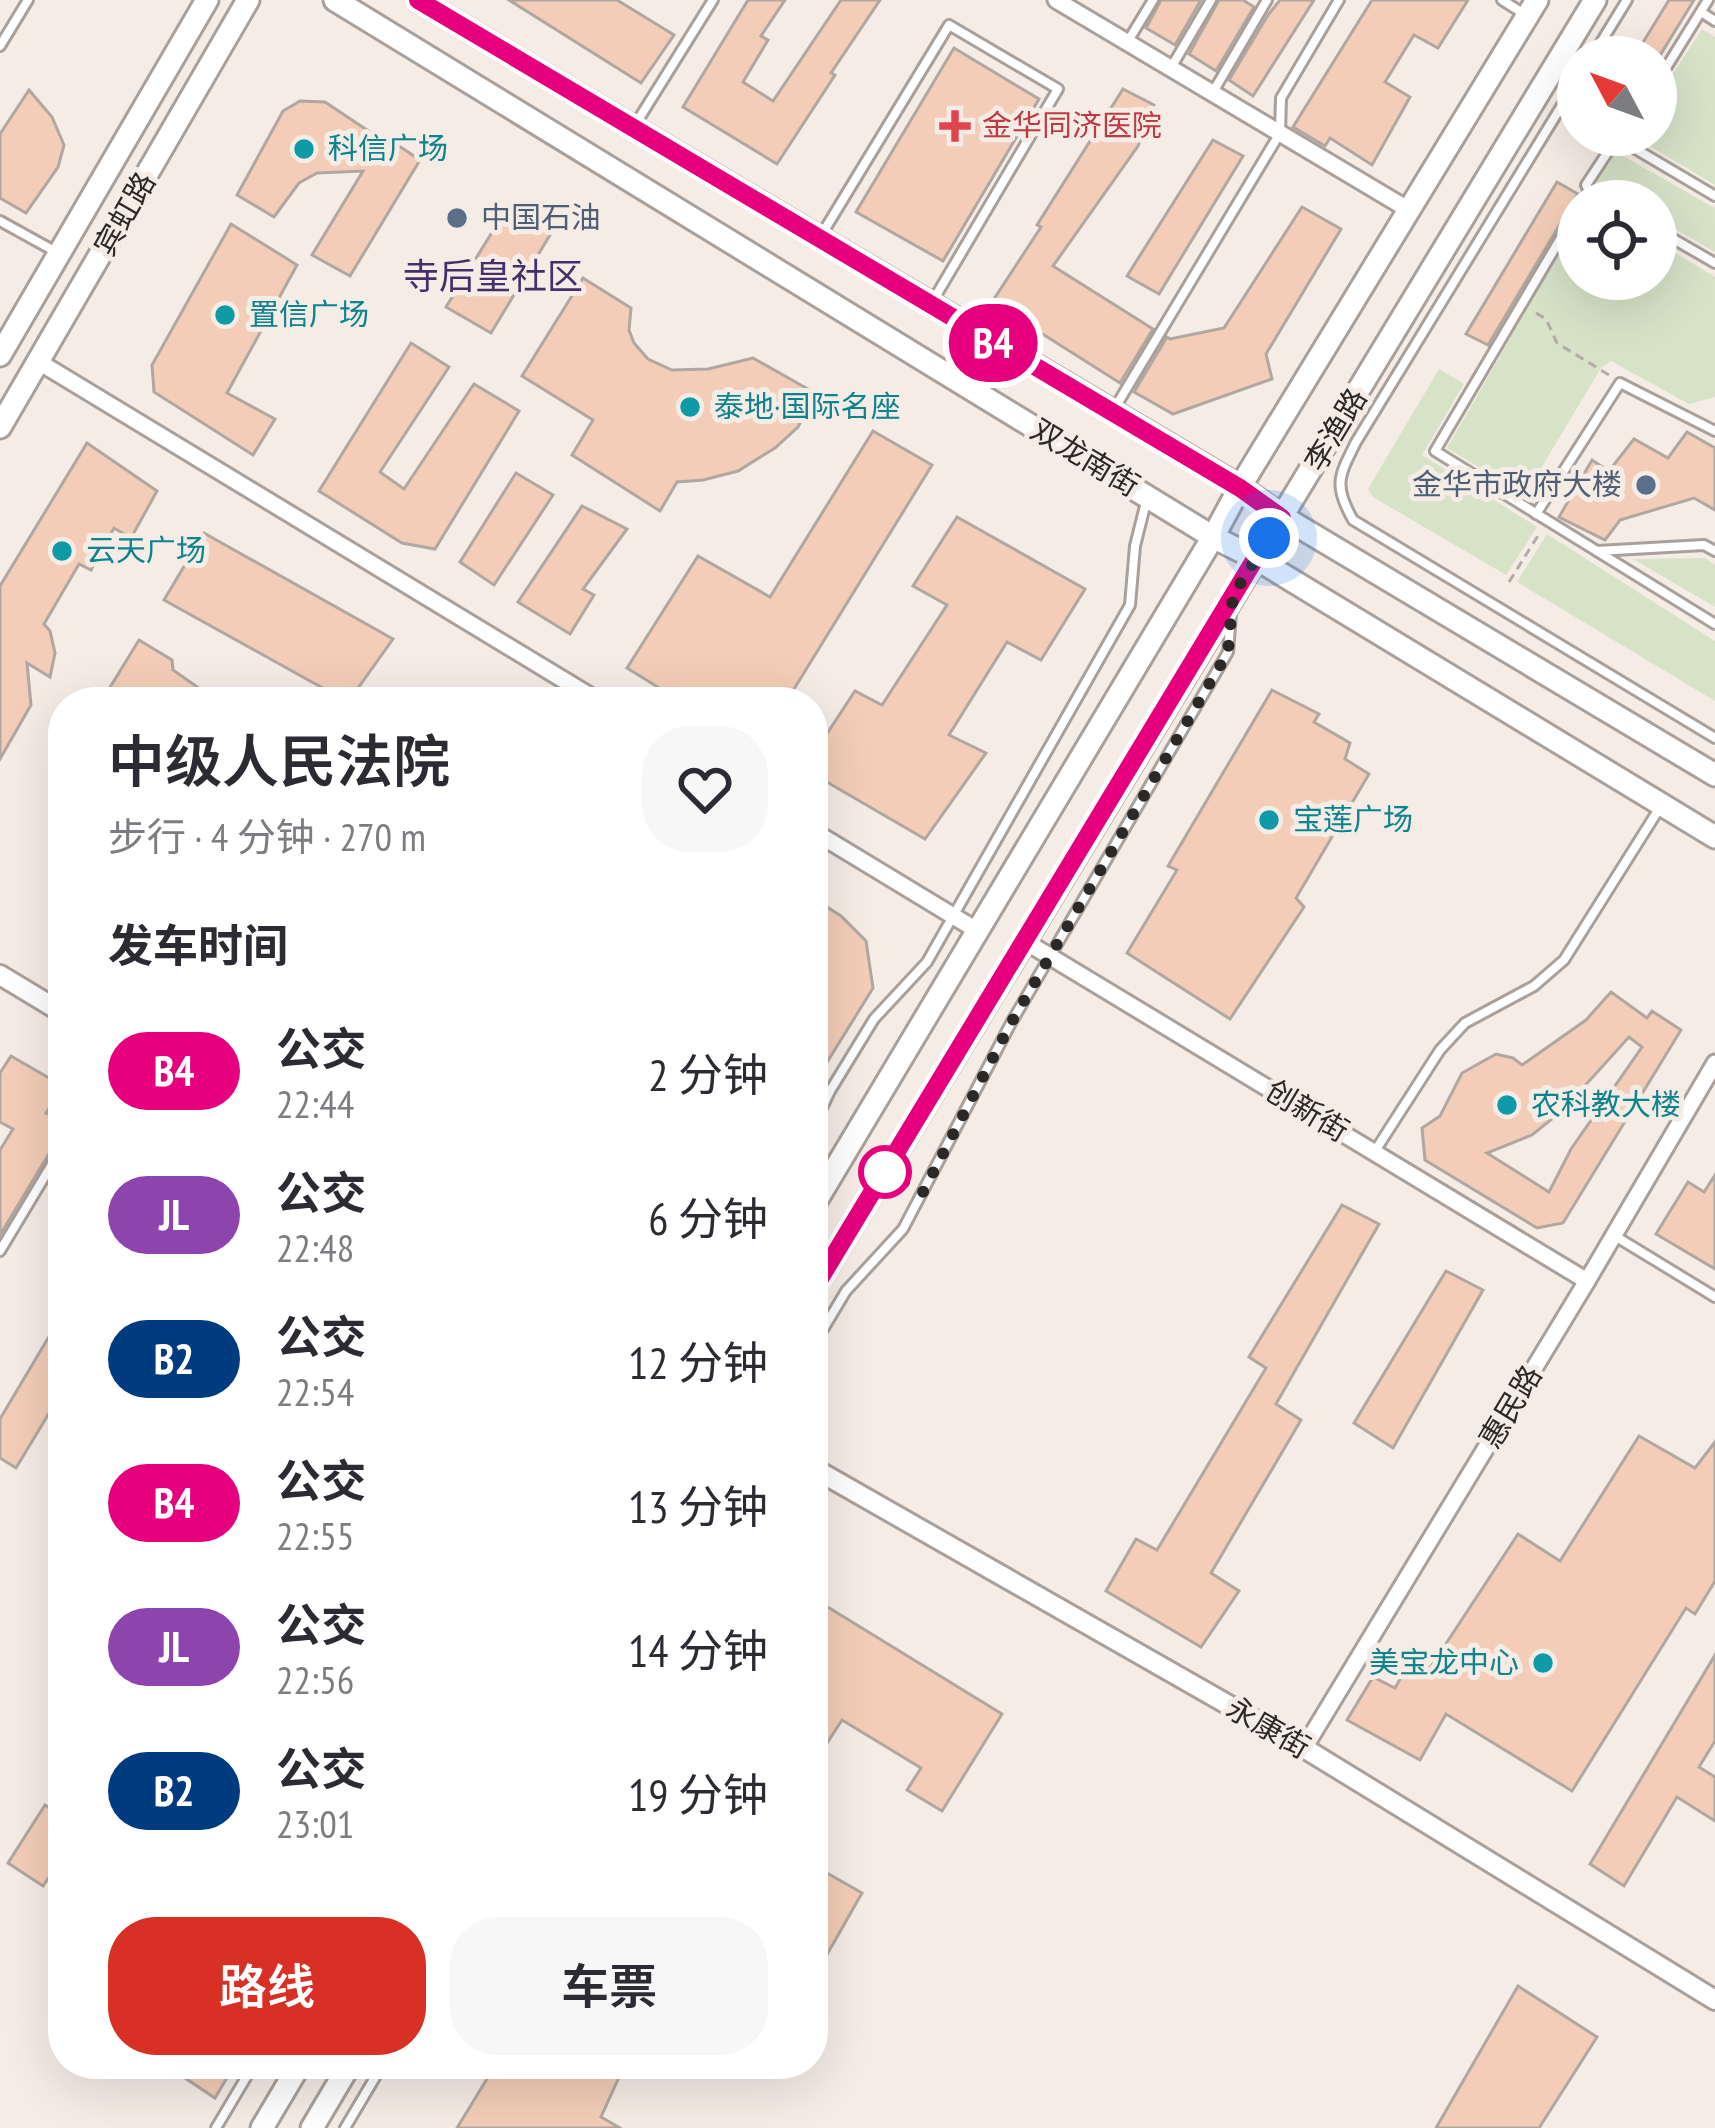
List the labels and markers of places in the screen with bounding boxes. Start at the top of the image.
place label: 金华同济医院 [982,105,1162,144]
marker: 金华同济医院 [939,110,971,142]
place label: 科信广场 [328,128,448,167]
marker: 科信广场 [291,136,317,162]
place label: 中国石油 [481,197,601,236]
marker: 中国石油 [444,205,470,231]
place label: 置信广场 [249,294,369,333]
marker: 置信广场 [212,302,238,328]
place label: 泰地·国际名座 [714,386,900,425]
marker: 泰地·国际名座 [677,394,703,420]
place label: 金华市政府大楼 [1412,464,1622,503]
marker: 金华市政府大楼 [1633,472,1659,498]
place label: 云天广场 [86,530,206,569]
marker: 云天广场 [49,538,75,564]
place label: 宝莲广场 [1293,799,1413,838]
marker: 宝莲广场 [1256,807,1282,833]
place label: 农科教大楼 [1531,1084,1681,1123]
marker: 农科教大楼 [1494,1092,1520,1118]
unlabelled marker [860,1147,910,1197]
place label: 美宝龙中心 [1369,1642,1519,1681]
marker: 美宝龙中心 [1530,1650,1556,1676]

